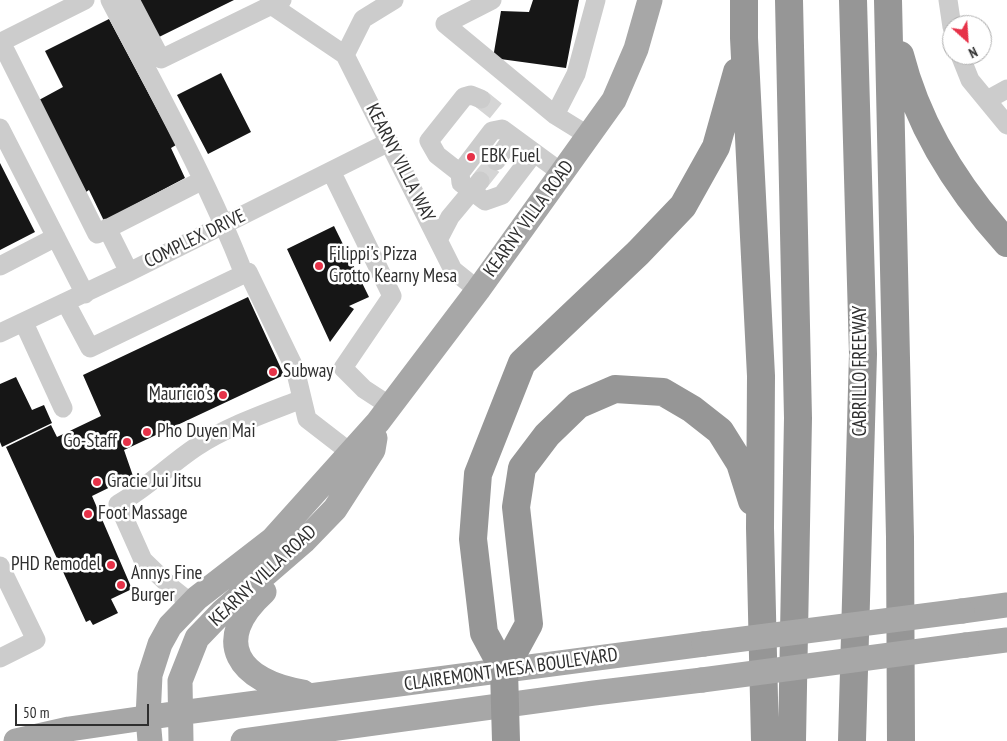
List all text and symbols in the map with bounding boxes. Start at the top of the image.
north arrow [942,15,992,65]
text: N [966,43,980,62]
street label: KEARNY VILLA WAY [360,100,440,226]
place label: EBK Fuel [481,146,540,168]
marker: EBK Fuel [465,151,477,163]
street label: KEARNY VILLA ROAD [479,156,579,282]
street label: COMPLEX DRIVE [141,205,249,273]
place label: Filippi's Pizza Grotto Kearny Mesa [329,244,457,288]
marker: Filippi's Pizza Grotto Kearny Mesa [313,260,325,272]
street label: CABRILLO FREEWAY [850,306,872,436]
place label: Subway [283,361,333,383]
marker: Subway [267,366,279,378]
place label: Mauricio's [149,384,213,406]
marker: Mauricio's [217,389,229,401]
place label: Pho Duyen Mai [157,421,256,443]
marker: Pho Duyen Mai [141,426,153,438]
place label: Go-Staff [63,431,117,453]
marker: Go-Staff [121,436,133,448]
place label: Gracie Jui Jitsu [107,471,201,493]
marker: Gracie Jui Jitsu [91,476,103,488]
place label: Foot Massage [98,503,188,525]
marker: Foot Massage [82,508,94,520]
street label: KEARNY VILLA ROAD [205,521,321,631]
place label: PHD Remodel [11,554,101,576]
marker: PHD Remodel [105,559,117,571]
place label: Annys Fine Burger [131,563,202,607]
marker: Annys Fine Burger [115,579,127,591]
street label: CLAIREMONT MESA BOULEVARD [403,644,619,696]
scale bar [18,694,151,726]
text: 50 m [23,703,49,722]

